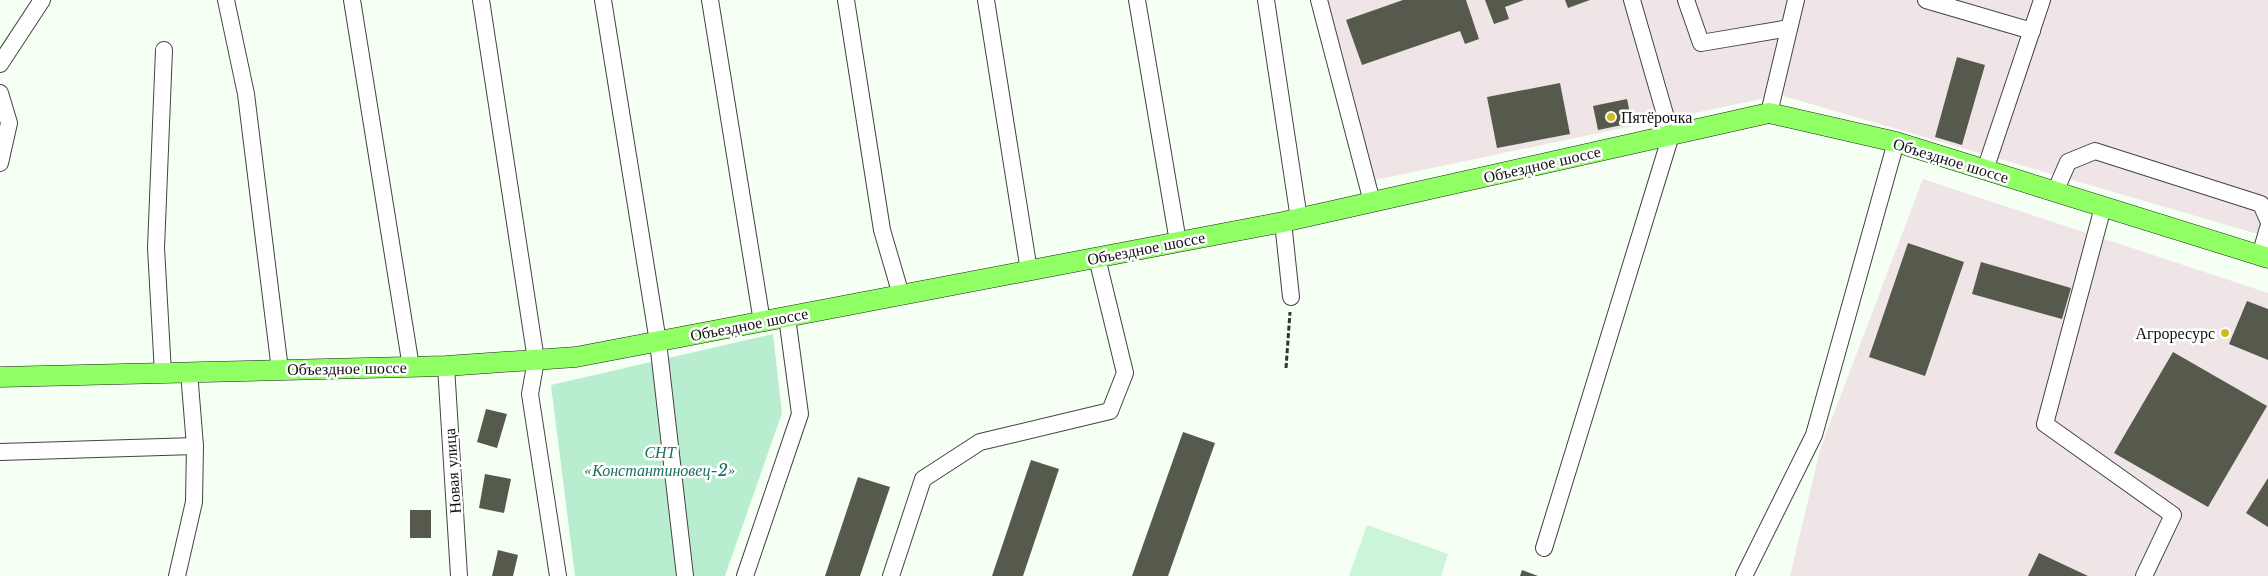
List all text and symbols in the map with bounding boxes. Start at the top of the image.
place label: Пятёрочка [1621,107,1692,127]
marker: Пятёрочка [1605,111,1617,123]
street label: Объездное шоссе [1891,133,2011,187]
street label: Объездное шоссе [1481,141,1603,187]
street label: Объездное шоссе [1085,227,1207,269]
street label: Объездное шоссе [688,303,810,345]
place label: Агроресурс [2135,323,2215,343]
marker: Агроресурс [2219,327,2231,339]
street label: Объездное шоссе [287,357,407,379]
street label: Новая улица [439,428,465,514]
park label: СНТ «Константиновец-2» [584,442,736,480]

